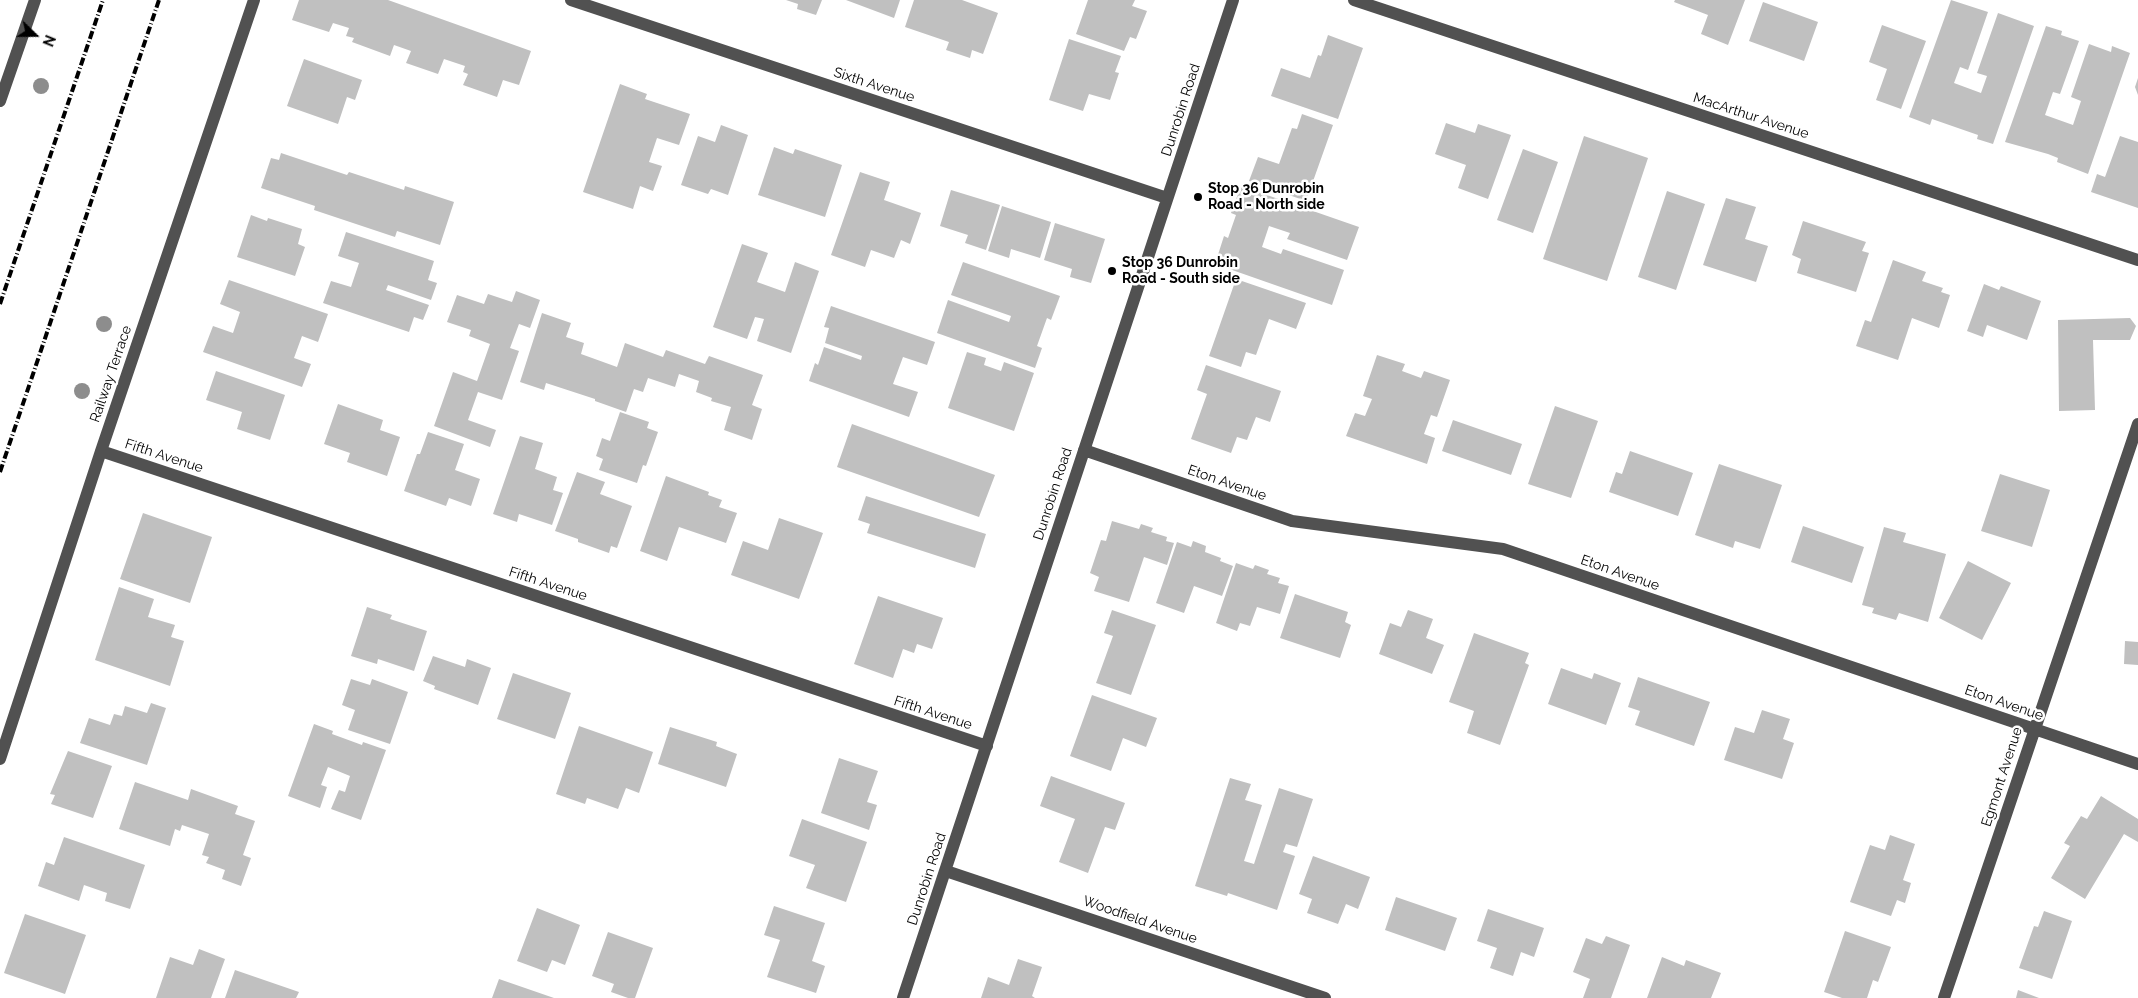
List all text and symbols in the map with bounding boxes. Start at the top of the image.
north arrow [10,10,60,60]
text: N [39,33,58,49]
street label: Dunrobin Road [1158,62,1204,158]
street label: Sixth Avenue [831,64,917,106]
street label: MacArthur Avenue [1691,89,1811,143]
place label: Stop 36 Dunrobin Road - North side [1208,181,1325,213]
marker: Stop 36 Dunrobin Road - North side [1192,191,1204,203]
place label: Stop 36 Dunrobin Road - South side [1122,255,1240,288]
marker: Stop 36 Dunrobin Road - South side [1106,265,1118,277]
street label: Railway Terrace [87,323,135,425]
street label: Fifth Avenue [123,435,205,477]
street label: Dunrobin Road [1030,446,1076,542]
street label: Eton Avenue [1185,462,1269,504]
street label: Eton Avenue [1578,552,1662,594]
street label: Fifth Avenue [507,563,589,605]
street label: Eton Avenue [1962,682,2046,724]
street label: Fifth Avenue [892,692,974,734]
street label: Egmont Avenue [1978,725,2026,829]
street label: Dunrobin Road [904,831,950,927]
street label: Woodfield Avenue [1081,893,1199,947]

